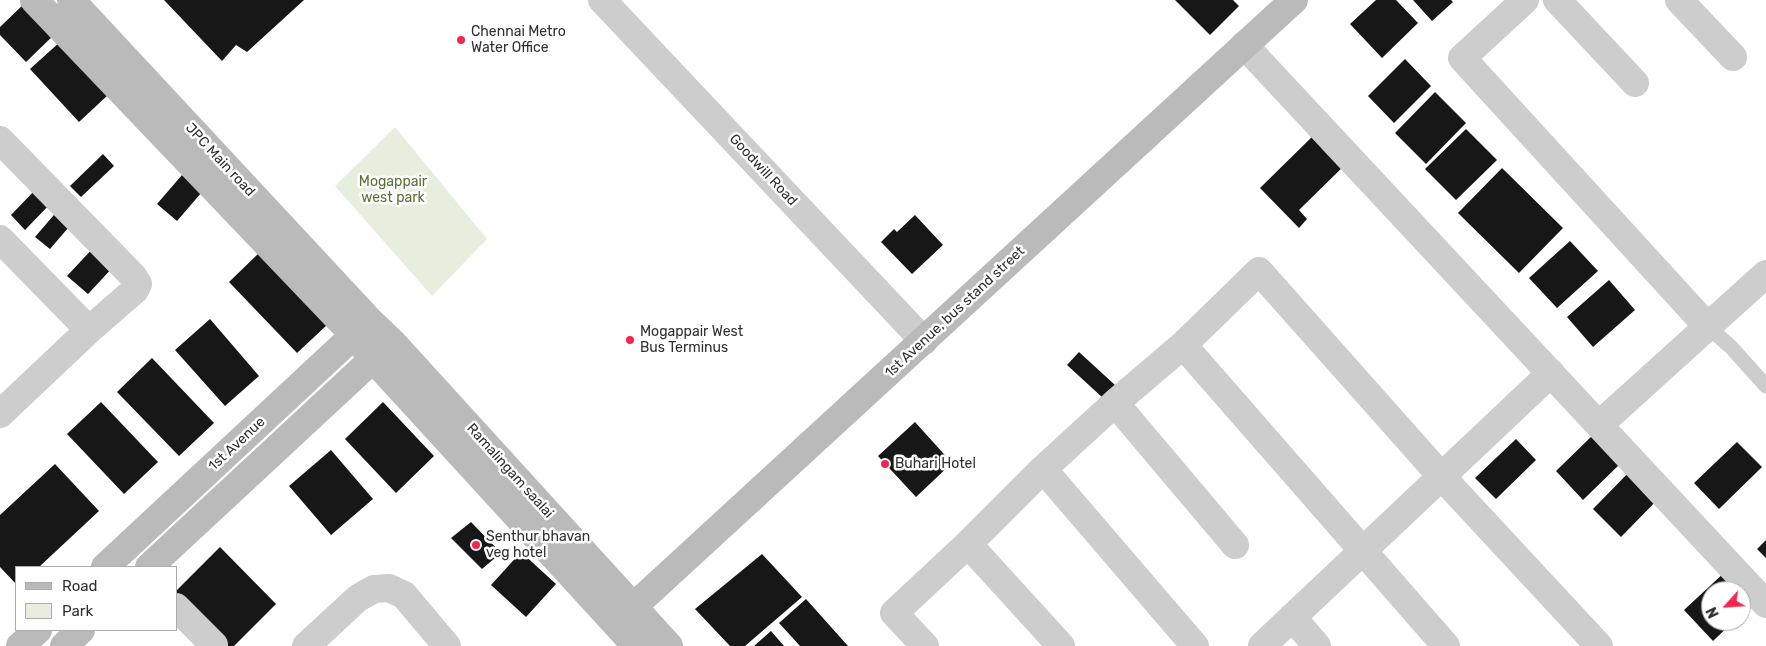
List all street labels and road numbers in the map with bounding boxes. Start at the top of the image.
street label: JPC Main road [182,120,258,200]
street label: Goodwill Road [725,131,801,209]
street label: 1st Avenue, bus stand street [882,243,1028,381]
street label: 1st Avenue [205,414,269,474]
street label: Ramalingam saalai [463,420,557,522]

